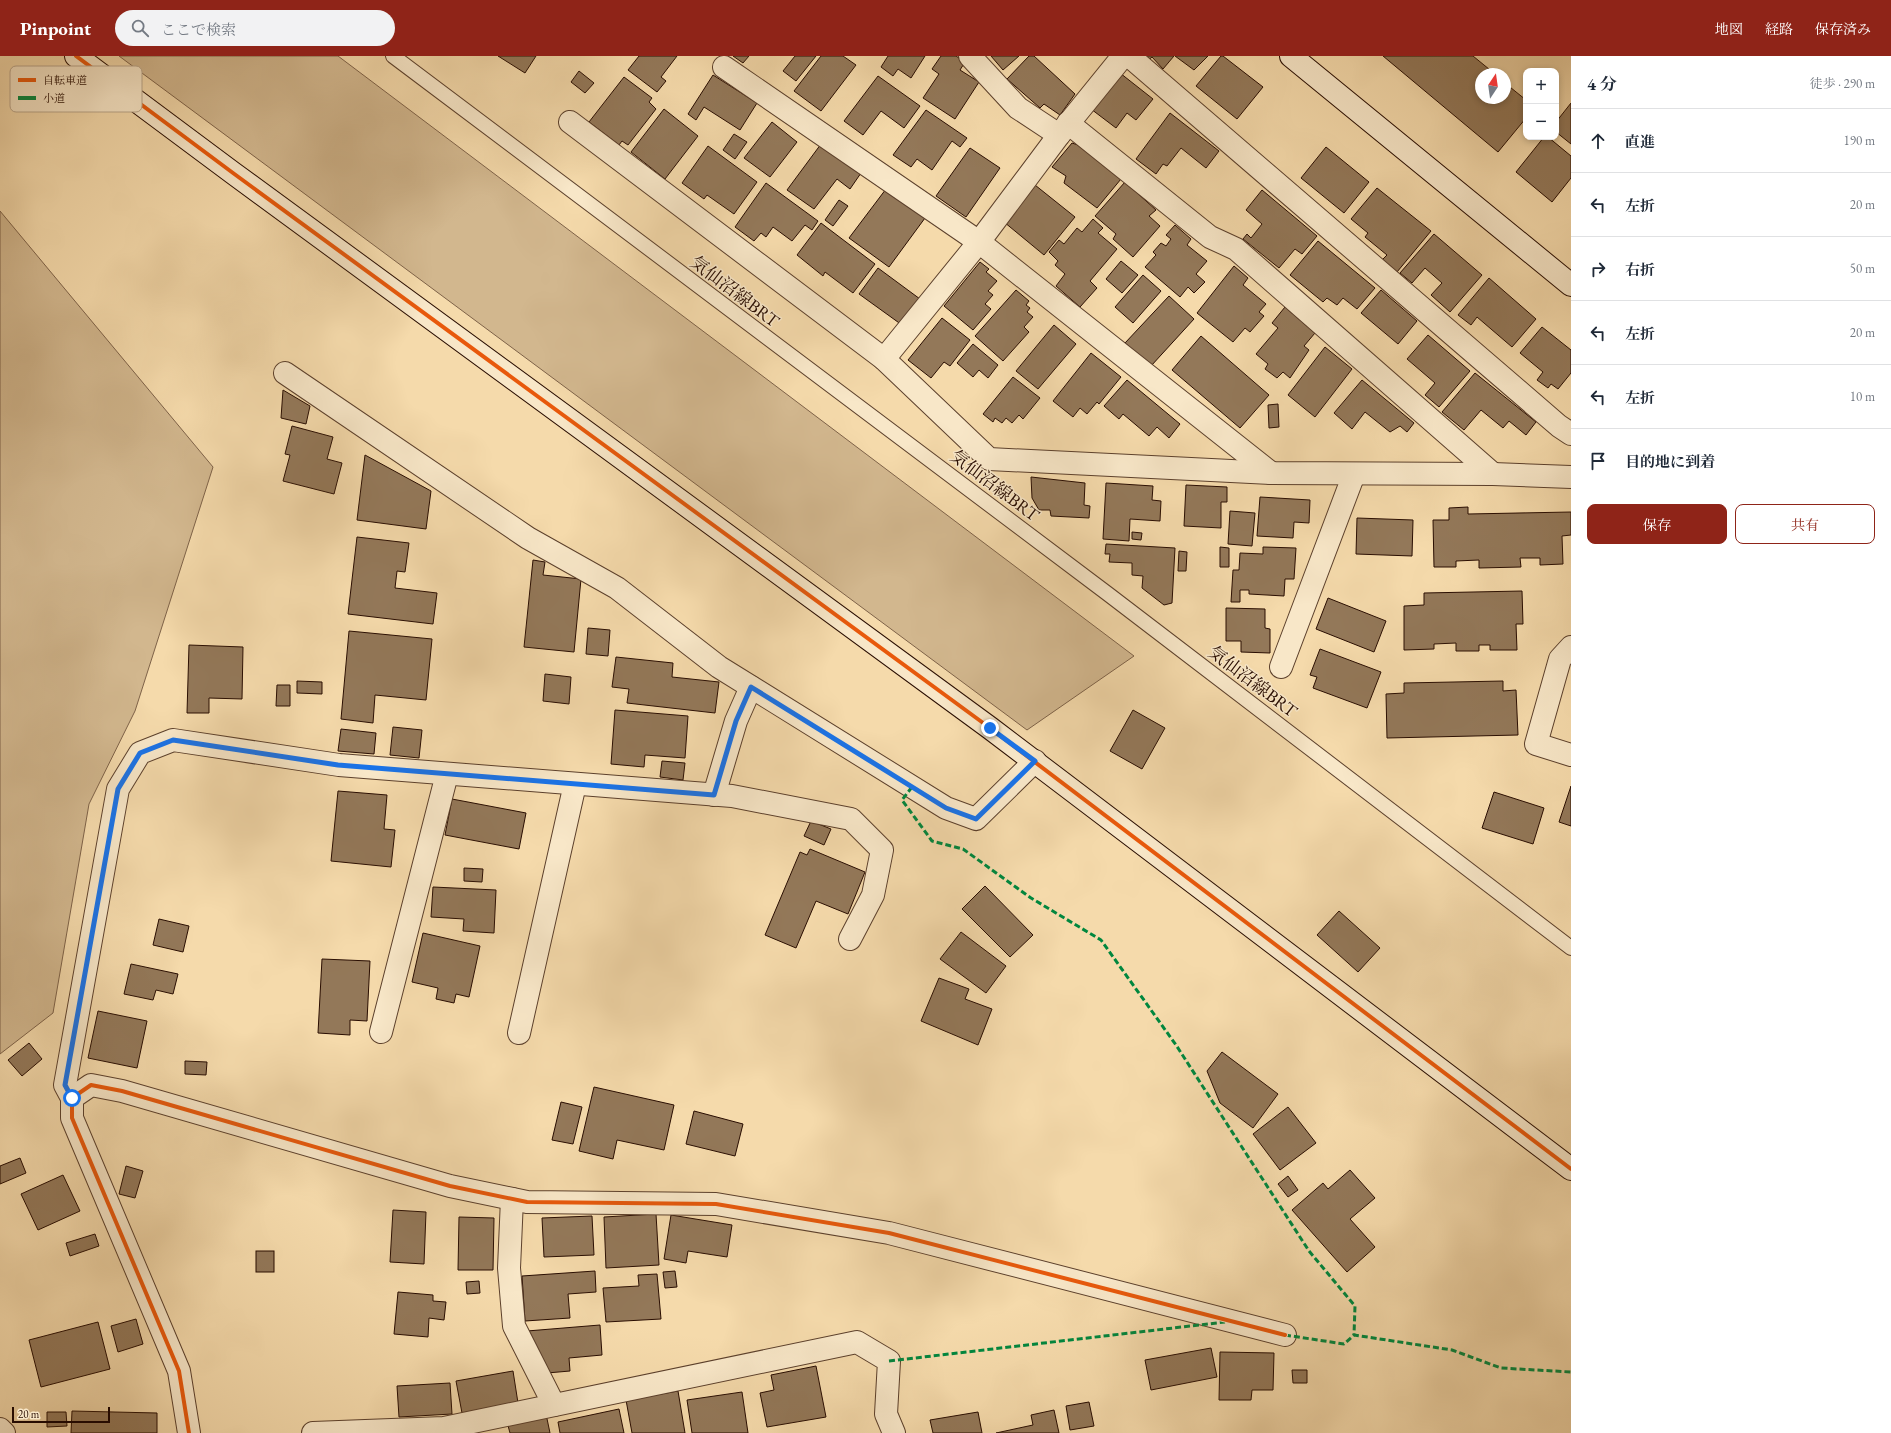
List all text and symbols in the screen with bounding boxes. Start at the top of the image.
search box [115,10,395,46]
text: Pinpoint [20,16,91,41]
icon: search [129,17,151,39]
text: ここで検索 [161,20,236,39]
text: 地図 [1715,20,1743,38]
text: 経路 [1765,20,1793,38]
text: 保存済み [1815,20,1871,38]
legend [10,66,142,112]
north arrow [1475,68,1511,104]
map controls [1523,68,1559,140]
button: + [1523,68,1559,104]
text: 自転車道 [43,73,87,87]
text: 4 分 [1587,73,1617,95]
text: 徒歩 · 290 m [1810,75,1875,92]
text: 小道 [43,91,65,105]
button: − [1523,104,1559,140]
icon: ahead [1587,130,1609,152]
text: 直進 [1625,132,1655,151]
text: 190 m [1844,132,1875,149]
icon: left [1587,194,1609,216]
text: 左折 [1625,196,1655,215]
text: 20 m [1850,196,1875,213]
street label: 気仙沼線BRT [686,250,785,333]
icon: right [1587,258,1609,280]
text: 右折 [1625,260,1655,279]
text: 50 m [1850,260,1875,277]
icon: left [1587,322,1609,344]
text: 左折 [1625,324,1655,343]
text: 20 m [1850,324,1875,341]
icon: left [1587,386,1609,408]
text: 左折 [1625,388,1655,407]
text: 10 m [1850,388,1875,405]
street label: 気仙沼線BRT [946,444,1045,527]
icon: arrive [1587,450,1609,472]
text: 目的地に到着 [1625,452,1715,471]
button: 保存 [1587,504,1727,544]
button: 共有 [1735,504,1875,544]
street label: 気仙沼線BRT [1204,640,1303,723]
route end [981,719,999,737]
route start [63,1089,81,1107]
scale bar [12,1405,110,1424]
text: 20 m [18,1407,39,1421]

